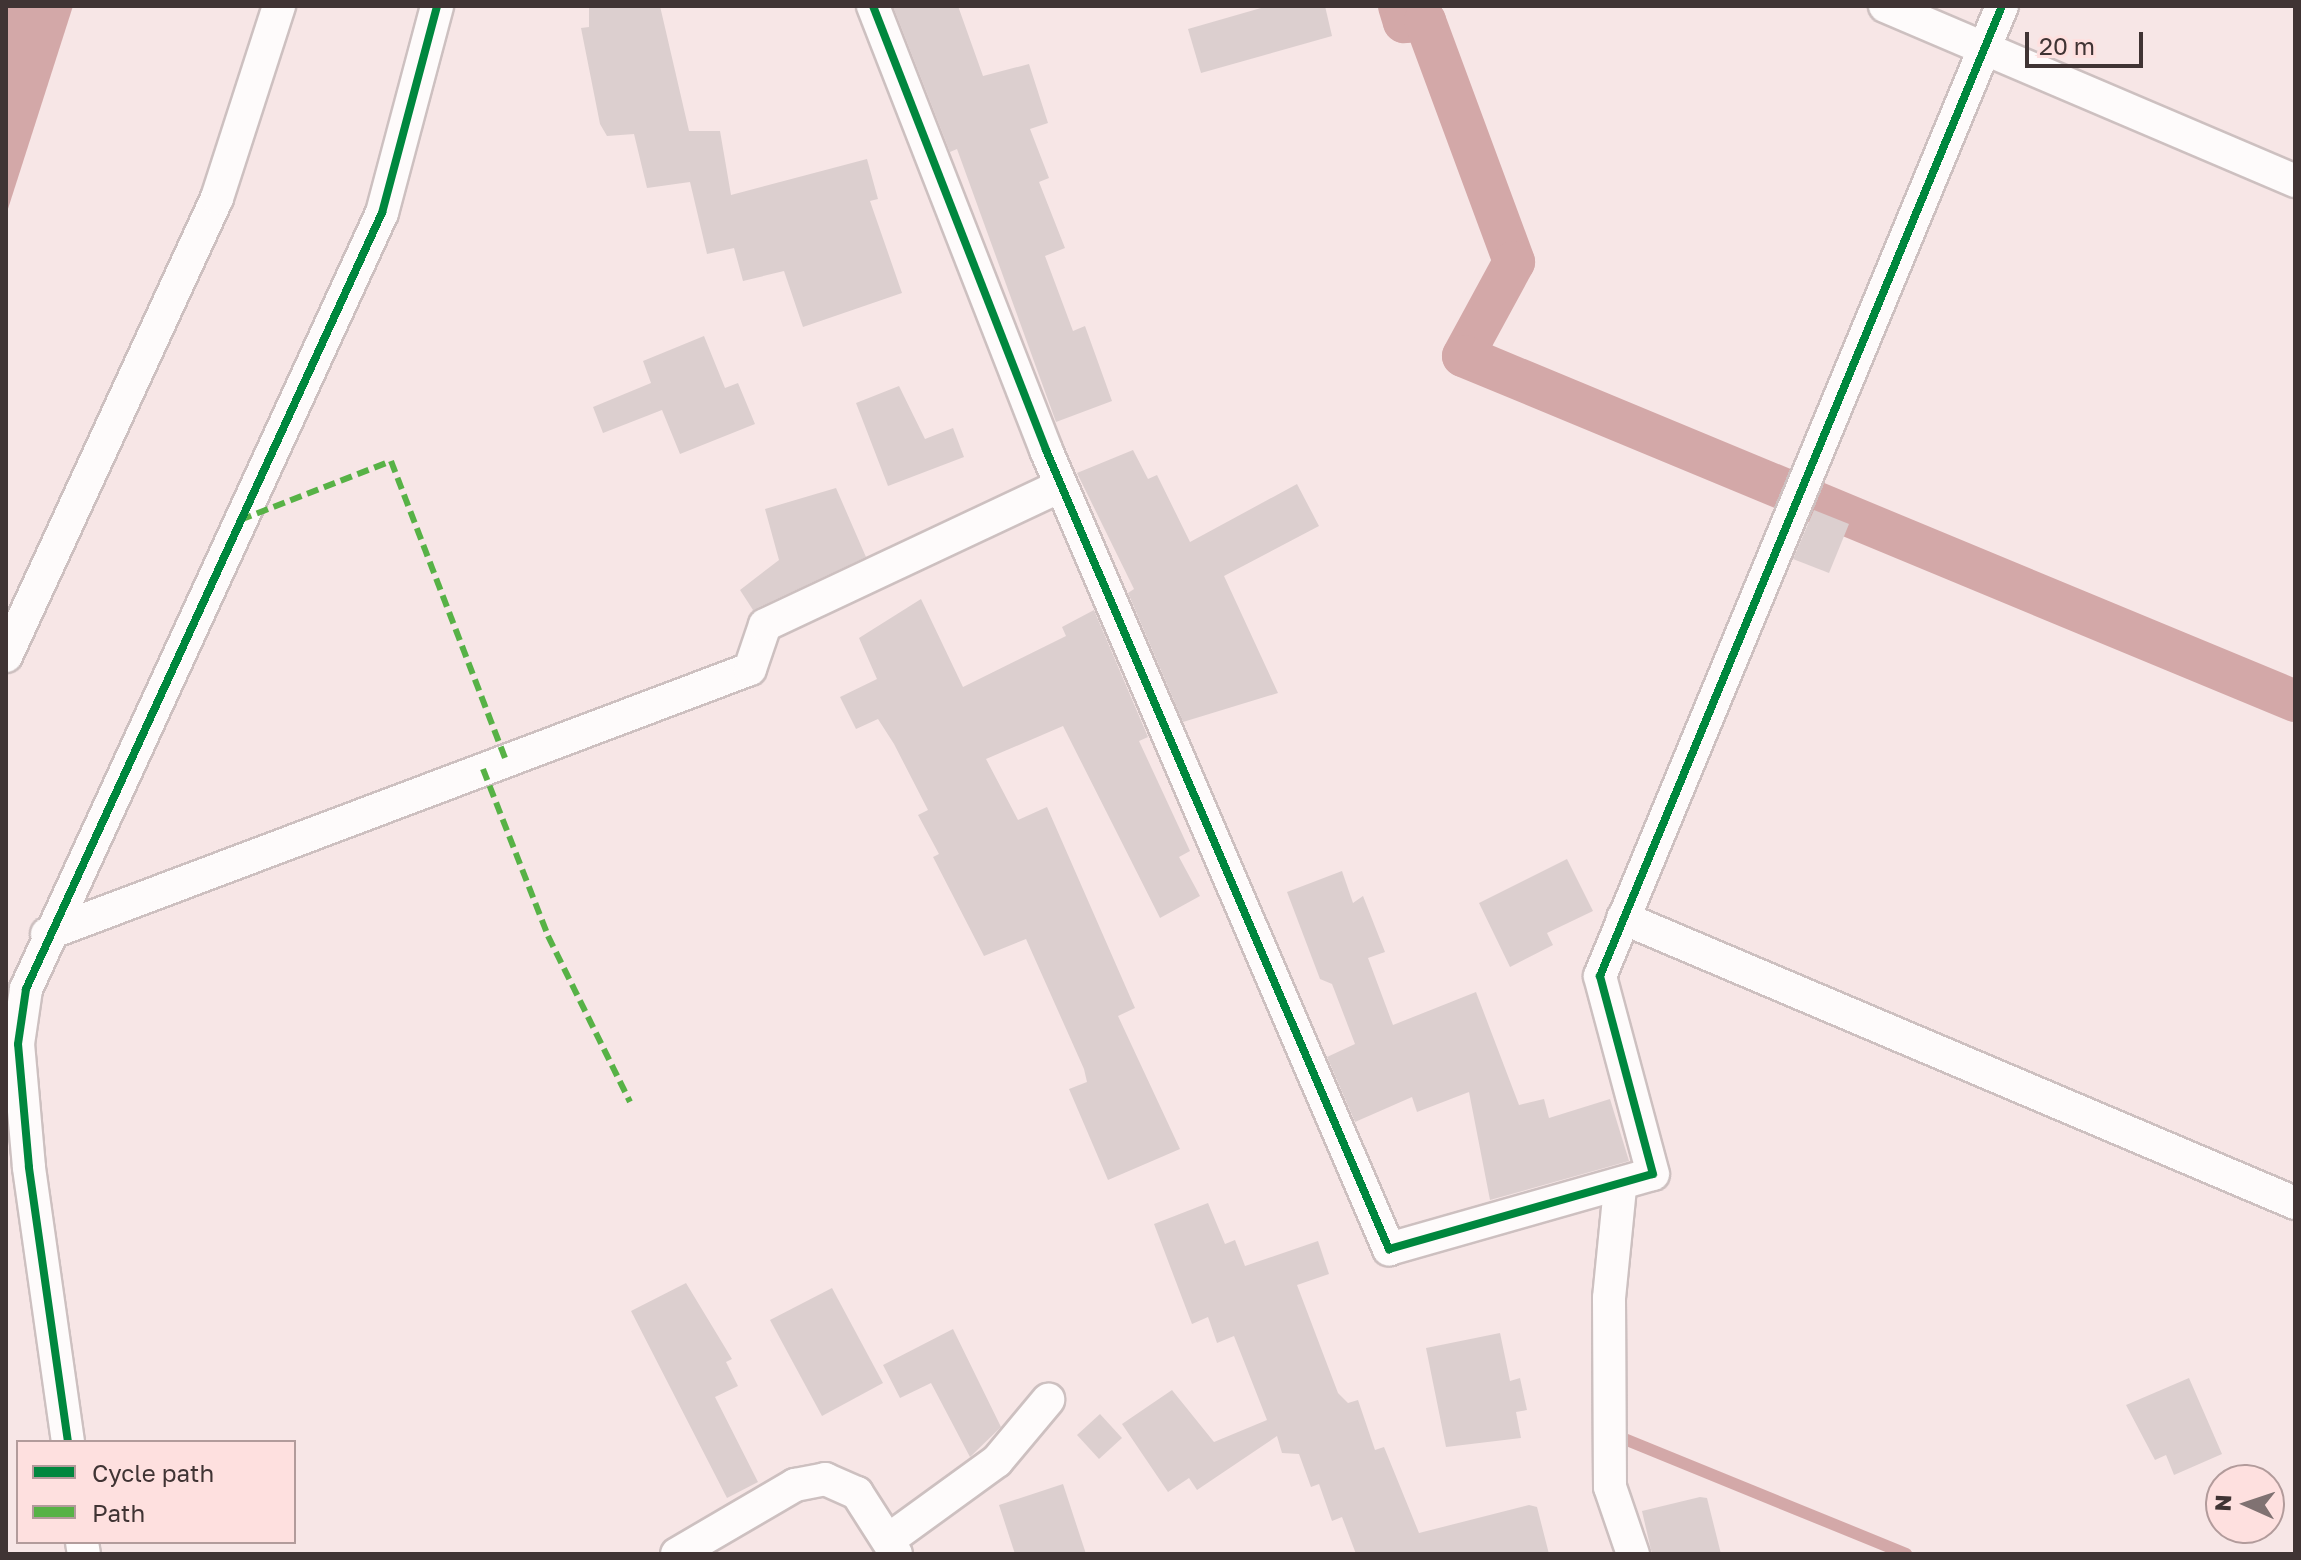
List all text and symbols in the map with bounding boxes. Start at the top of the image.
scale bar [2029,16,2147,66]
text: 20 m [2039,31,2095,60]
legend [16,1440,296,1544]
text: Cycle path [92,1458,214,1487]
north arrow [2205,1464,2285,1544]
text: N [2209,1494,2236,1512]
text: Path [92,1498,145,1527]

